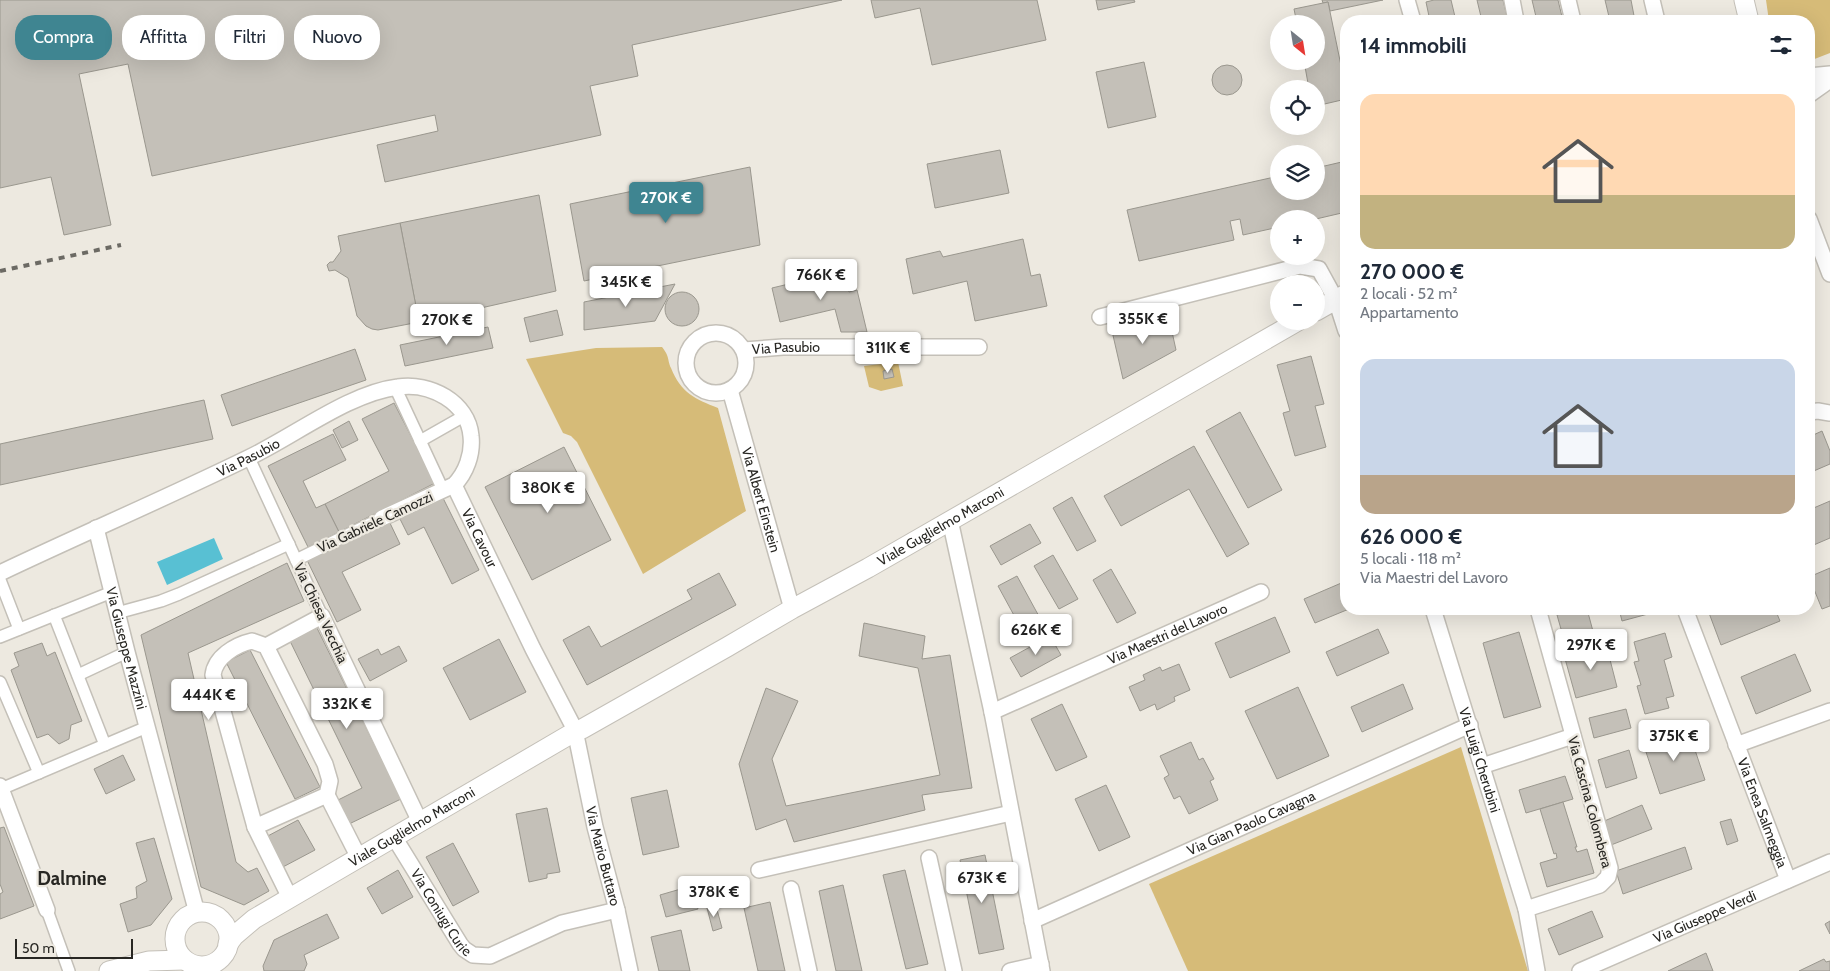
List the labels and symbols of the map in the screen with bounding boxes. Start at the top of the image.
north arrow [1270,15,1325,70]
pin: 270K € [625,182,707,224]
pin: 766K € [780,258,862,301]
pin: 345K € [585,266,667,308]
pin: 355K € [1102,302,1184,345]
pin: 270K € [406,304,488,346]
pin: 311K € [847,332,929,374]
street label: Via Pasubio [751,338,820,358]
street label: Via Pasubio [214,434,283,481]
street label: Via Albert Einstein [738,445,785,554]
pin: 380K € [507,472,589,514]
street label: Viale Guglielmo Marconi [874,483,1007,570]
street label: Via Gabriele Camozzi [314,487,436,557]
street label: Via Cavour [458,506,502,571]
street label: Via Chiesa Vecchia [290,560,352,666]
street label: Via Giuseppe Mazzini [102,585,151,711]
street label: Via Maestri del Lavoro [1104,599,1230,668]
pin: 626K € [995,614,1077,656]
pin: 297K € [1550,628,1632,671]
pin: 444K € [168,678,250,721]
pin: 332K € [306,688,388,730]
street label: Via Luigi Cherubini [1455,705,1505,815]
pin: 375K € [1633,720,1715,762]
street label: Via Cascina Colombera [1564,734,1616,870]
street label: Via Enea Salmeggia [1733,755,1792,871]
street label: Viale Guglielmo Marconi [346,783,478,871]
street label: Via Gian Paolo Cavagna [1184,786,1318,859]
street label: Via Mario Buttaro [582,805,625,908]
pin: 673K € [941,862,1023,904]
street label: Via Coniugi Curie [407,865,475,960]
district label: Dalmine [37,867,107,890]
pin: 378K € [673,876,755,918]
street label: Via Giuseppe Verdi [1650,886,1759,947]
scale bar [15,936,132,959]

